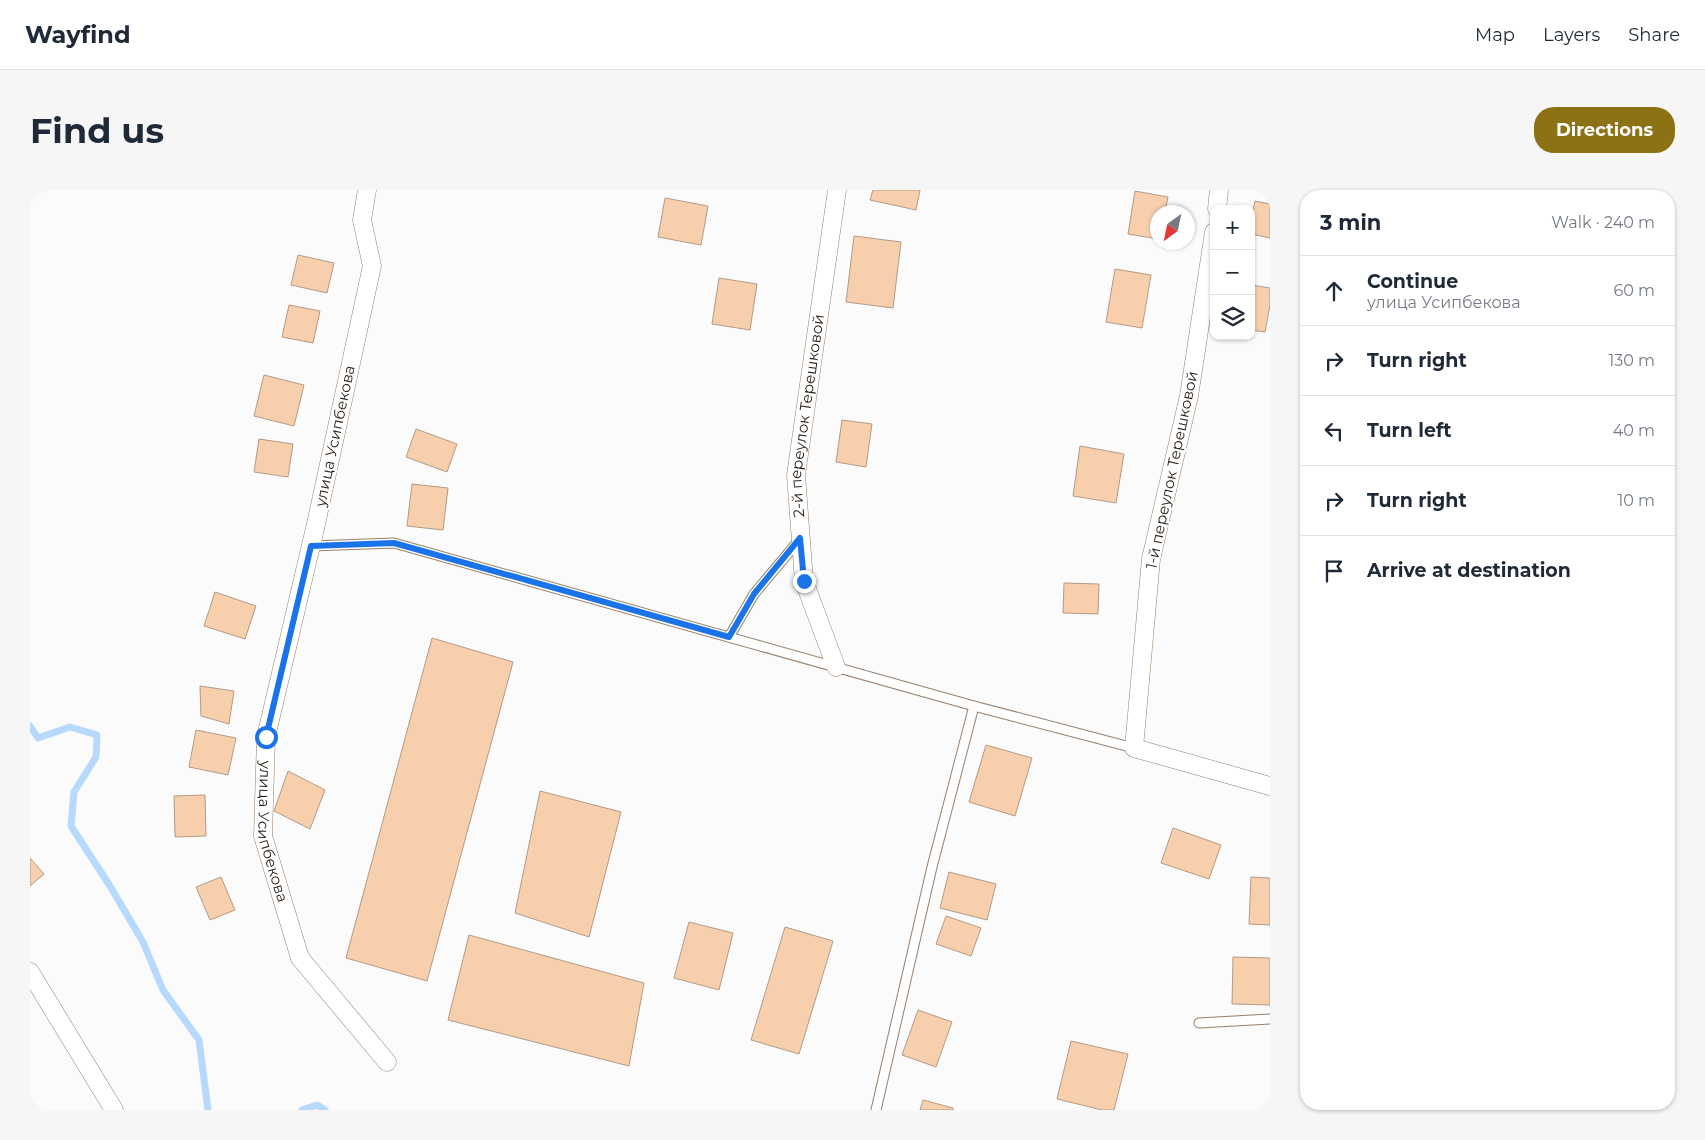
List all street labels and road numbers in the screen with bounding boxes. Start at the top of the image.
street label: 2-й переулок Терешковой [786,313,828,518]
street label: улица Усипбекова [310,363,359,509]
street label: 1-й переулок Терешковой [1141,369,1202,570]
street label: улица Усипбекова [254,759,293,904]

